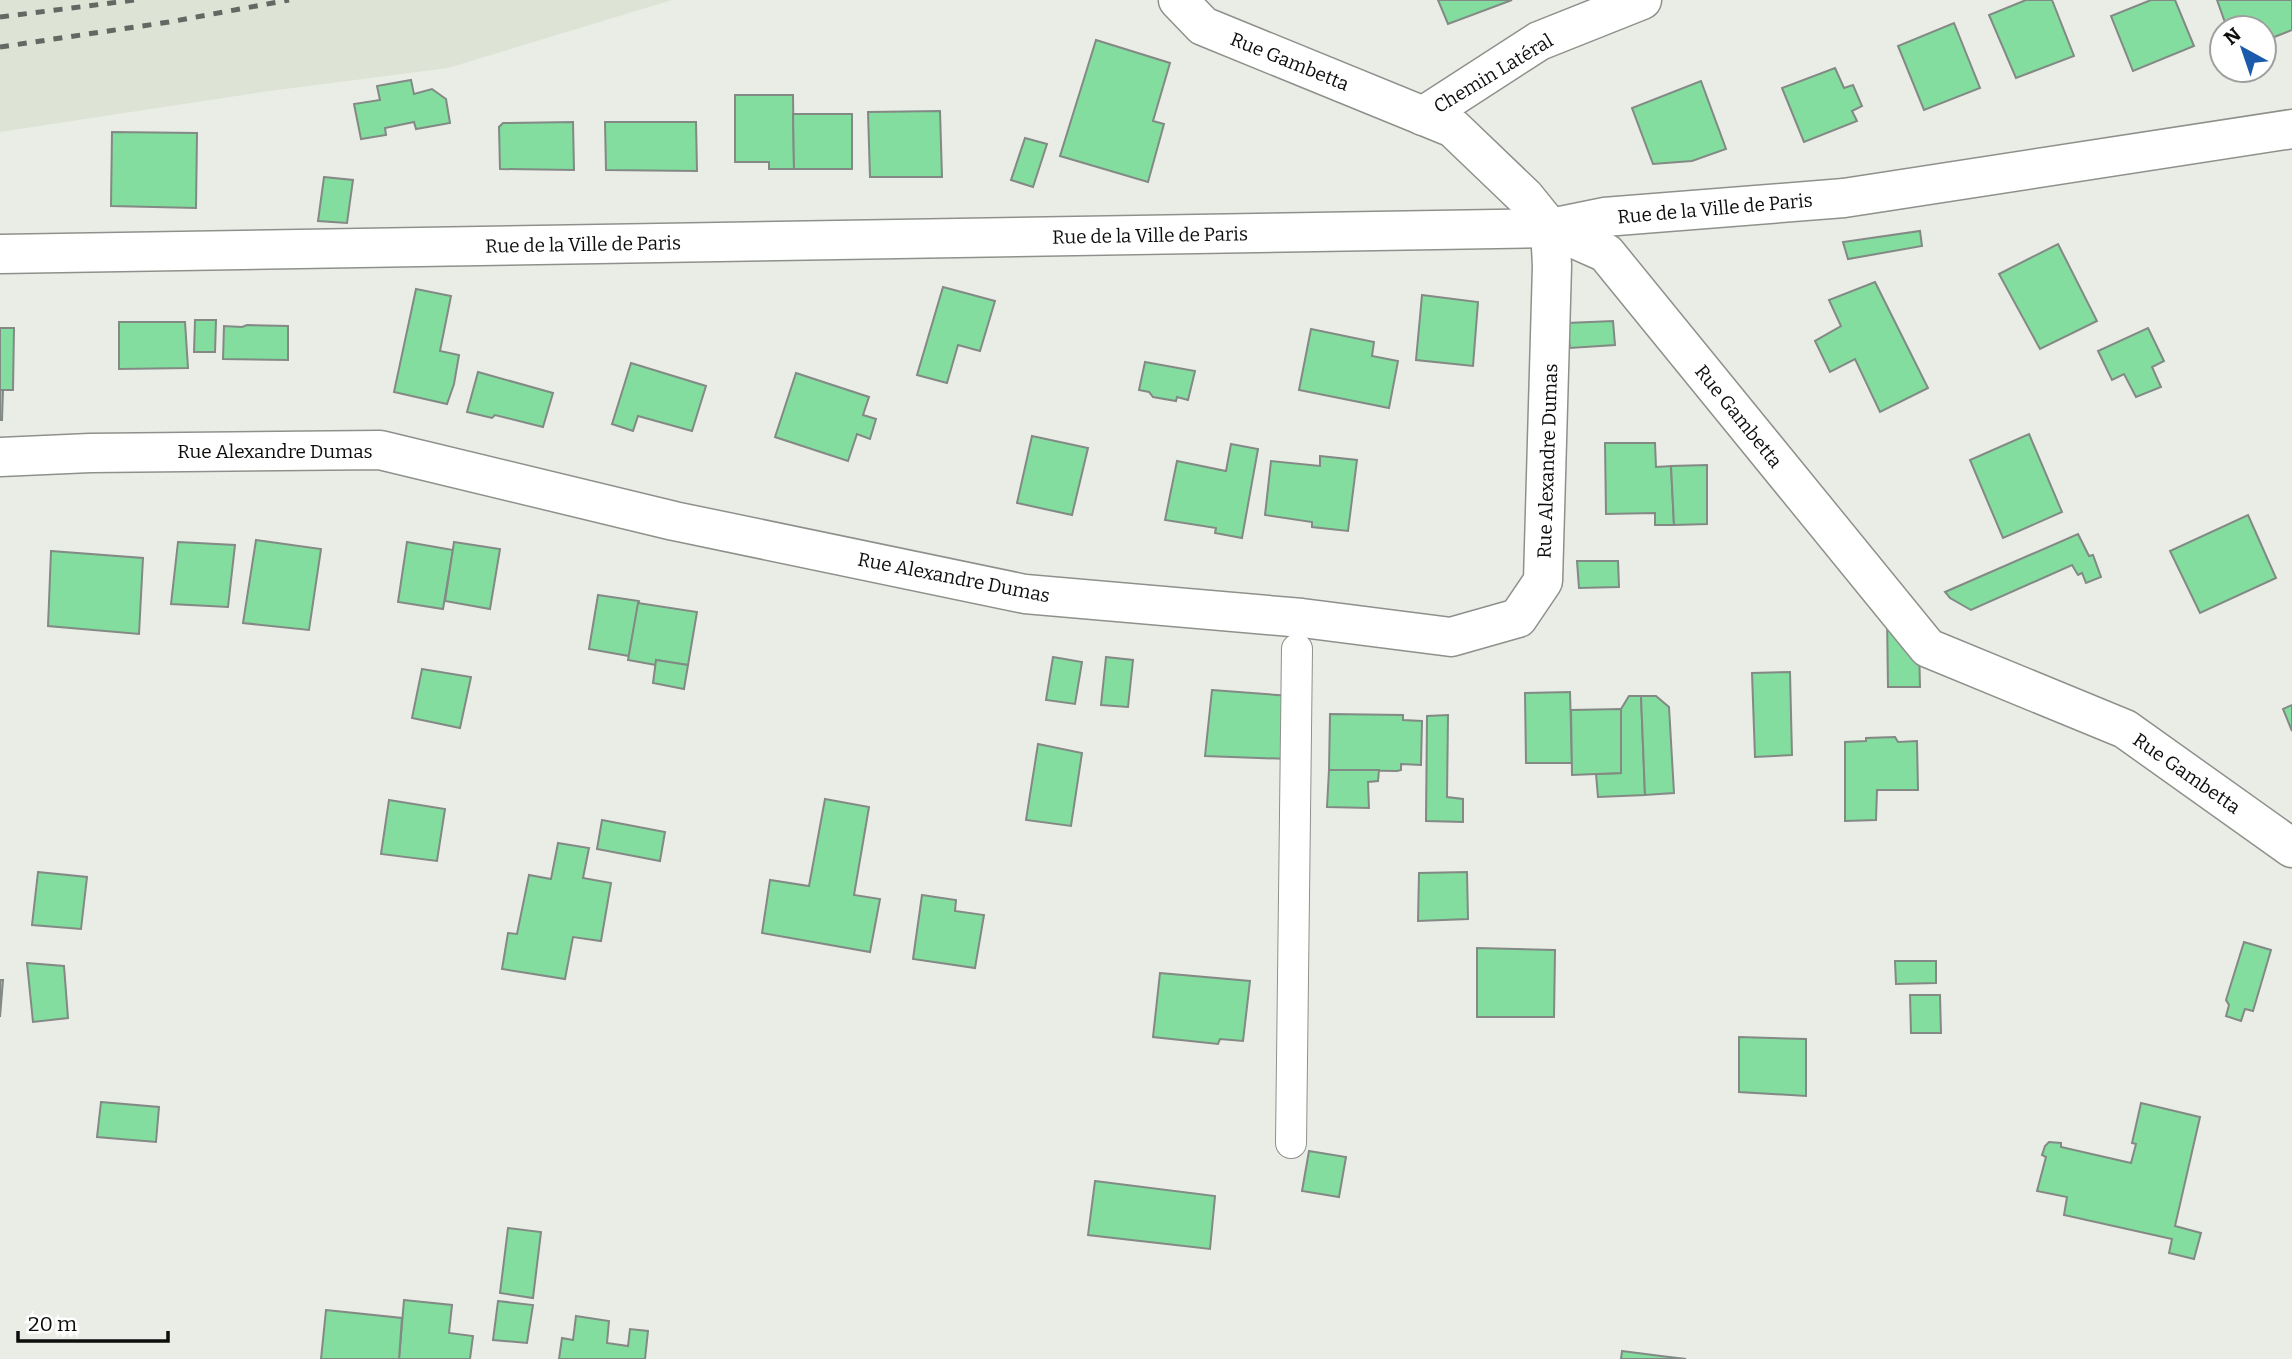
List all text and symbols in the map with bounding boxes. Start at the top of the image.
north arrow [2208,14,2278,84]
text: N [2219,23,2246,50]
street label: Rue Gambetta [1227,27,1353,96]
street label: Chemin Latéral [1430,29,1557,118]
street label: Rue de la Ville de Paris [1617,189,1814,228]
street label: Rue de la Ville de Paris [1052,222,1248,249]
street label: Rue de la Ville de Paris [485,231,681,258]
street label: Rue Gambetta [1690,360,1788,473]
street label: Rue Alexandre Dumas [1533,363,1562,559]
street label: Rue Alexandre Dumas [177,440,373,463]
street label: Rue Alexandre Dumas [856,548,1052,607]
street label: Rue Gambetta [2129,728,2245,819]
scale bar [18,1300,168,1344]
text: 20 m [28,1311,77,1337]

